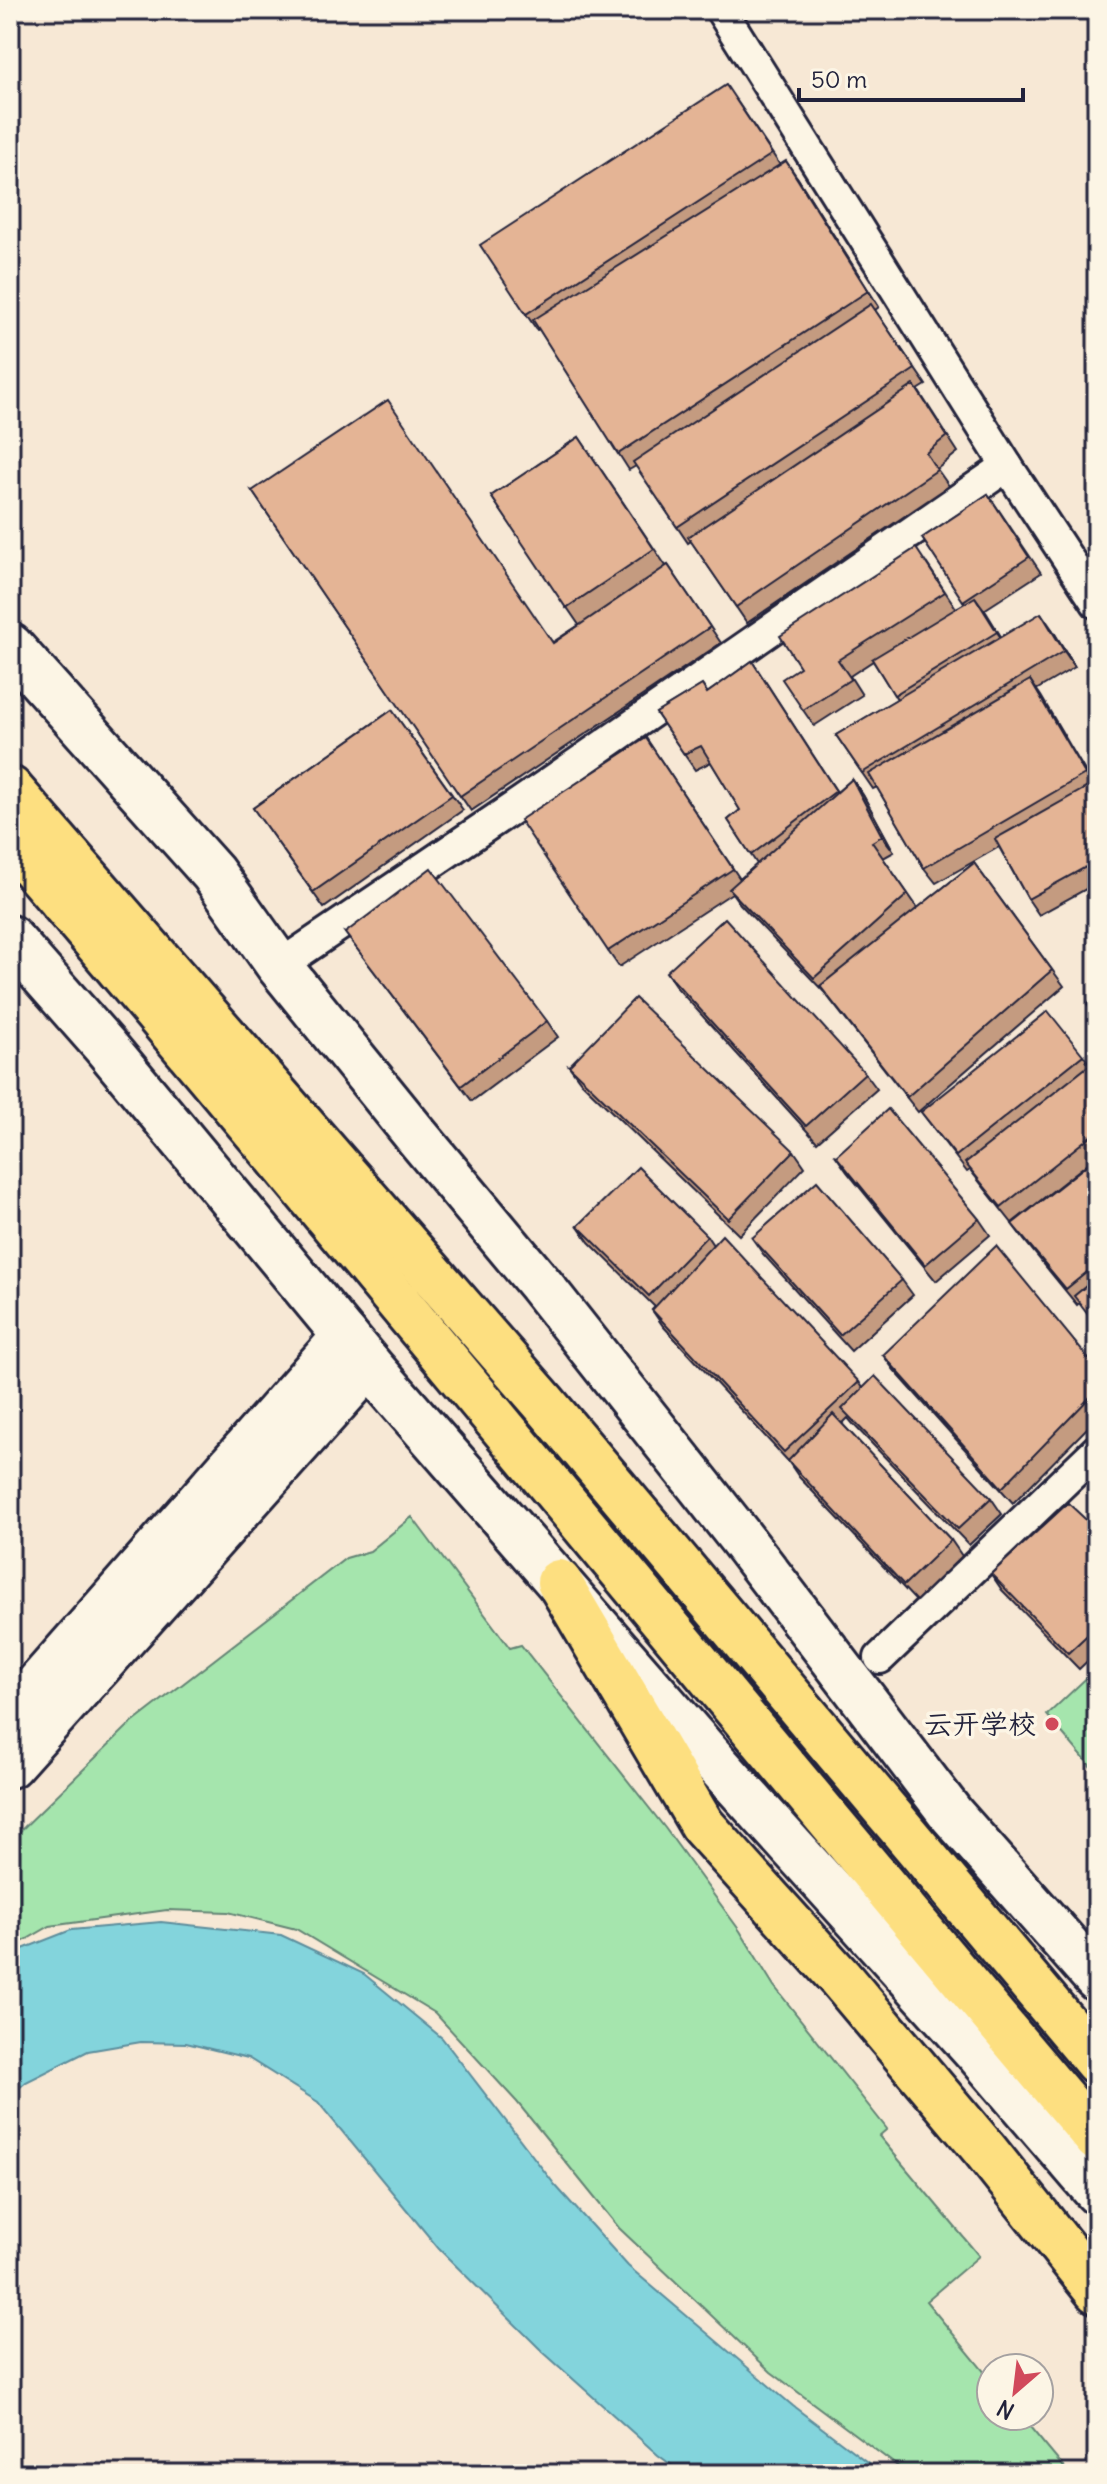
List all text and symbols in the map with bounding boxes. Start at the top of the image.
scale bar [799,52,1023,102]
text: 50 m [811,64,867,94]
place label: 云开学校 [924,1706,1036,1742]
marker: 云开学校 [1043,1715,1061,1733]
north arrow [975,2352,1055,2432]
text: N [992,2394,1019,2426]

